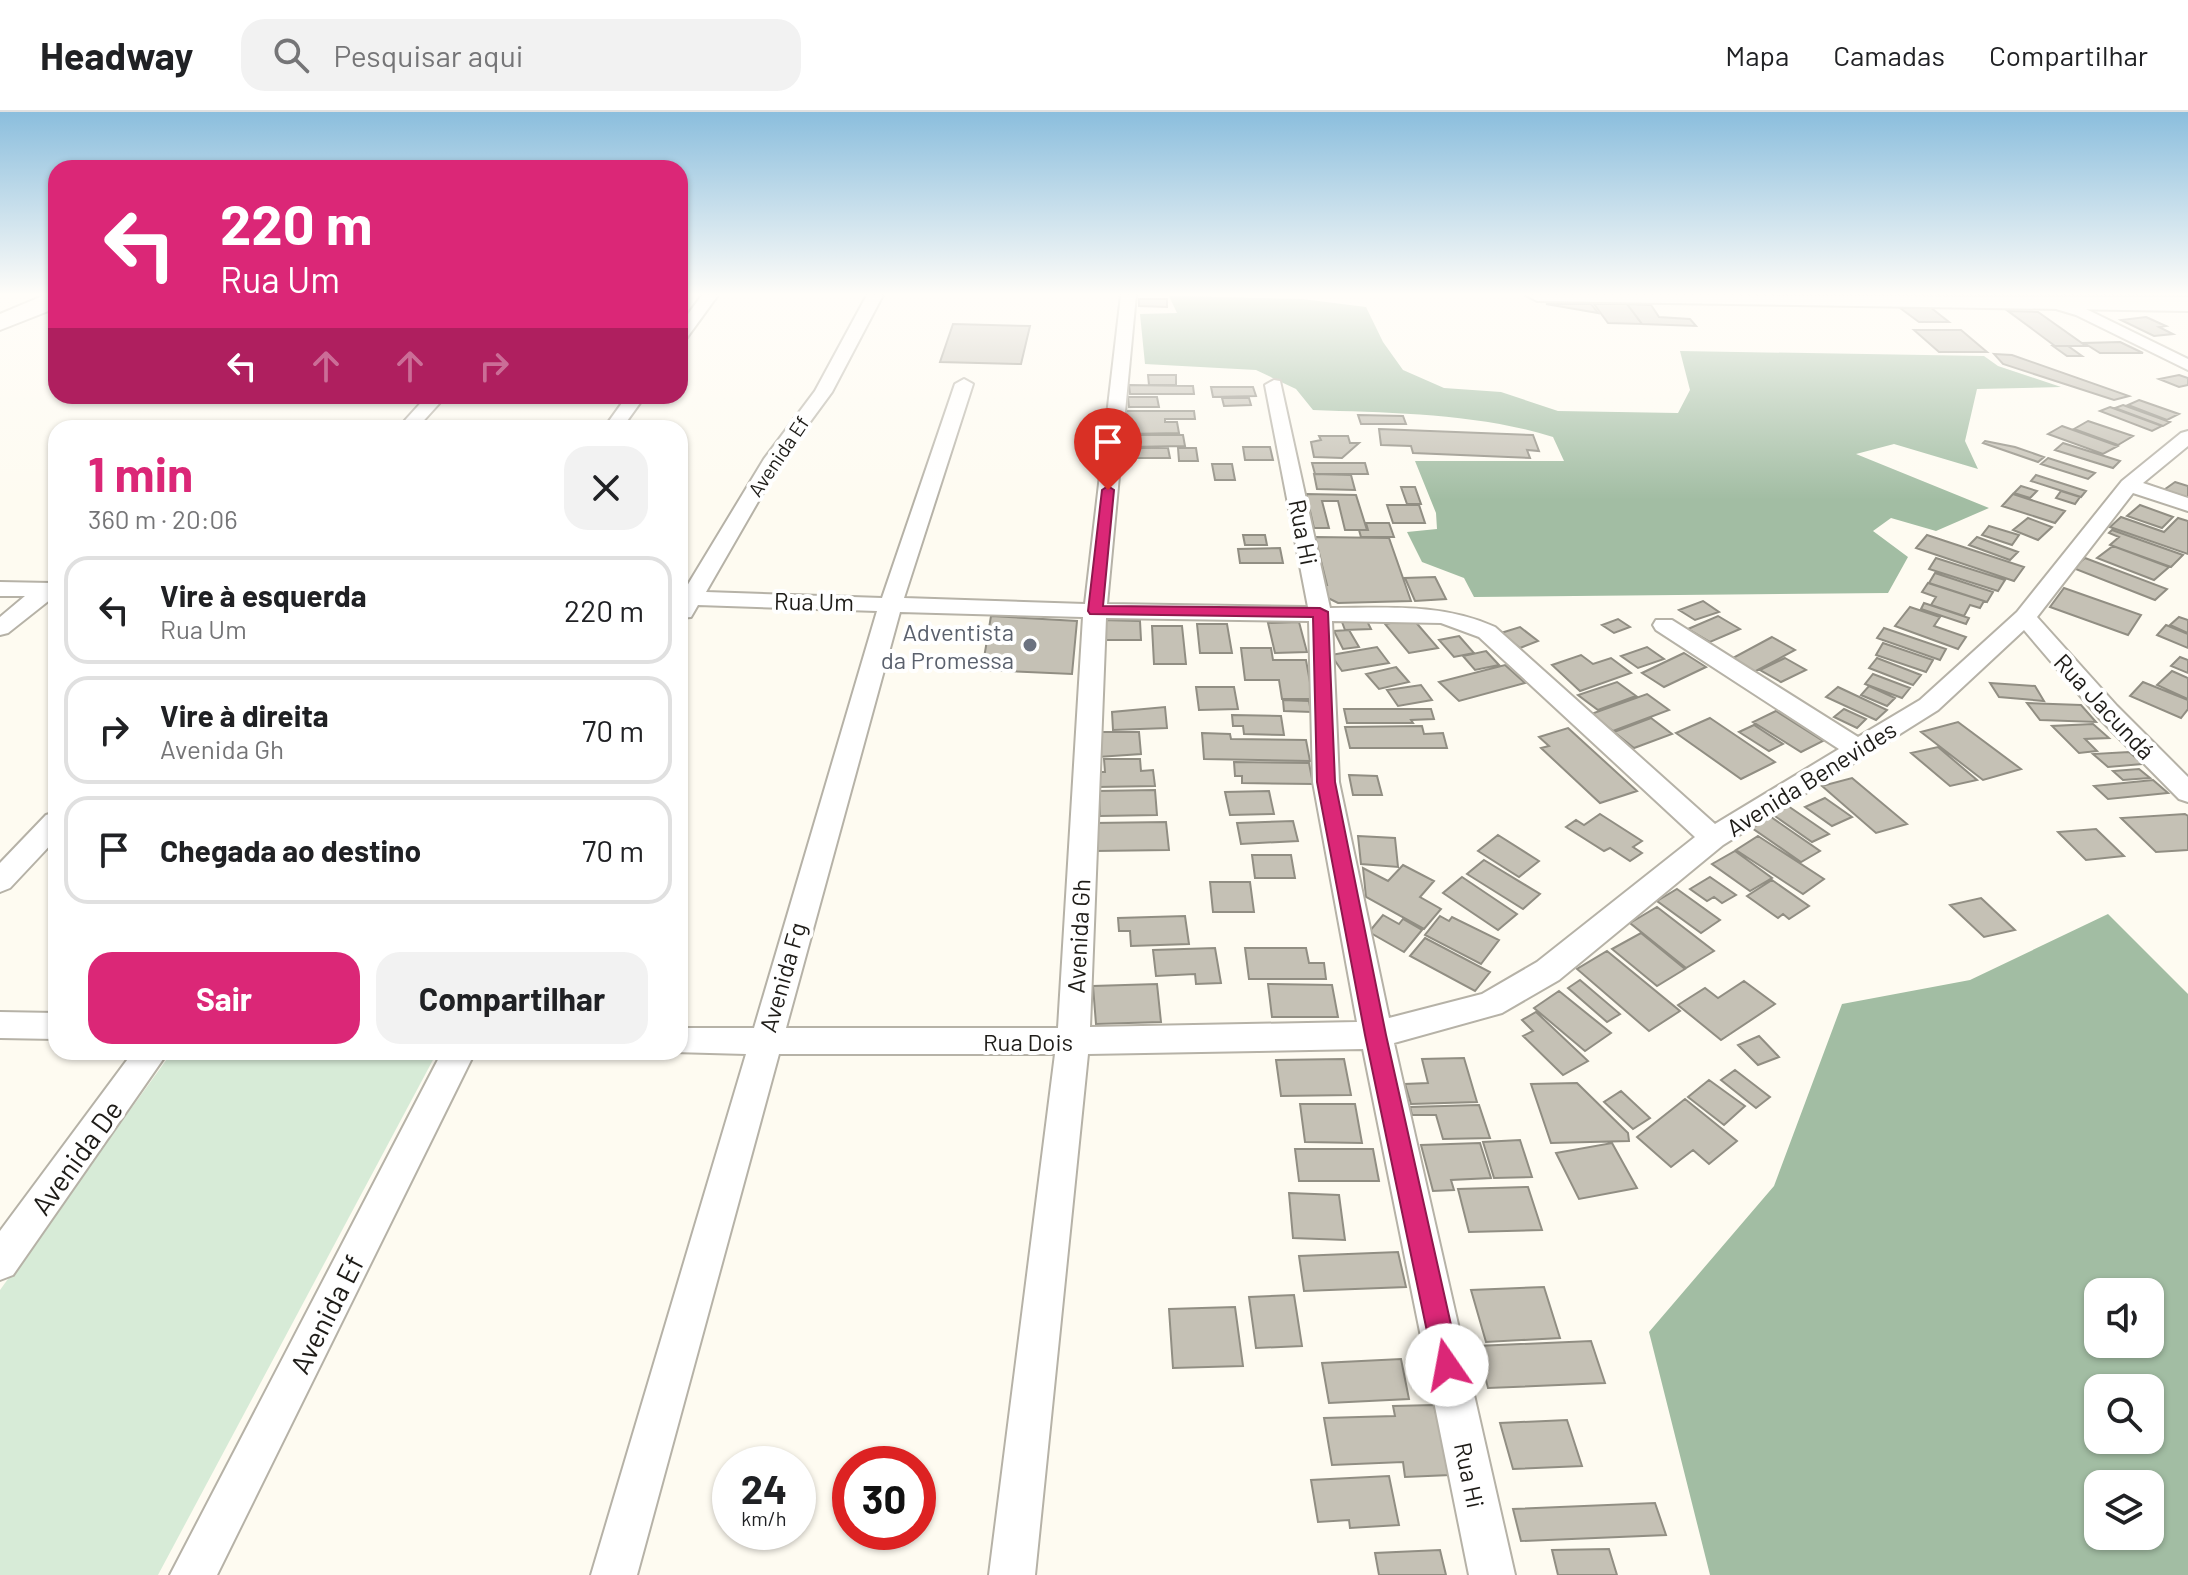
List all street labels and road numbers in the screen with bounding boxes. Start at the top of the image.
street label: Avenida Ef [742,411,814,501]
street label: Rua Hi [1283,497,1325,567]
street label: Rua Um [774,586,854,616]
street label: Rua Jacundá [2049,647,2161,765]
street label: Avenida Benevides [1721,714,1901,842]
street label: Avenida Gh [1061,878,1095,994]
street label: Avenida Fg [752,919,812,1035]
street label: Rua Dois [983,1027,1073,1056]
street label: Avenida De [23,1093,129,1221]
street label: Avenida Ef [282,1249,370,1379]
street label: Rua Hi [1449,1439,1491,1511]

